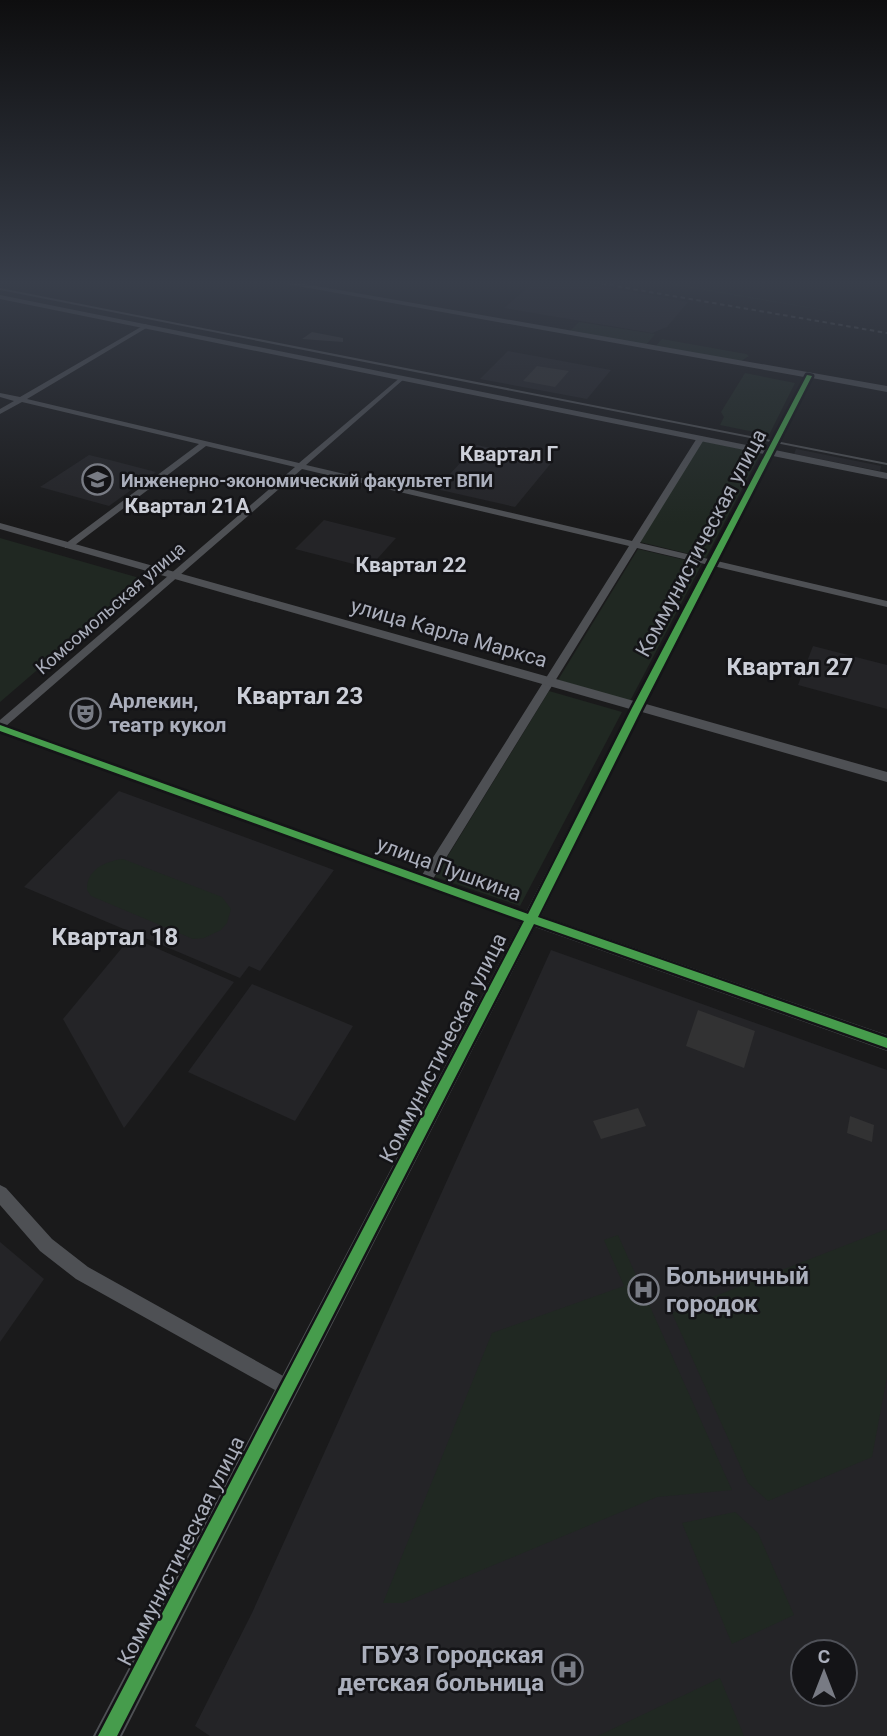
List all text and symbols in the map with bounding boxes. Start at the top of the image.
street label: Коммунистическая улица [631,425,771,661]
district label: Квартал Г [460,442,559,466]
school or university icon: Инженерно-экономический факультет ВПИ [81,463,115,497]
place label: Инженерно-экономический факультет ВПИ [121,470,493,491]
district label: Квартал 21А [124,494,250,518]
street label: Комсомольская улица [31,537,189,679]
district label: Квартал 22 [356,553,466,577]
street label: улица Карла Маркса [348,593,550,673]
district label: Квартал 27 [727,653,853,681]
district label: Квартал 23 [237,682,363,710]
place label: Арлекин, театр кукол [109,689,227,737]
theatre icon: Арлекин, театр кукол [69,696,103,730]
street label: улица Пушкина [374,832,524,906]
district label: Квартал 18 [52,923,178,951]
street label: Коммунистическая улица [375,929,511,1167]
place label: Больничный городок [666,1262,809,1318]
hospital icon: Больничный городок [626,1273,660,1307]
street label: Коммунистическая улица [113,1432,249,1670]
north arrow [789,1638,859,1708]
place label: ГБУЗ Городская детская больница [338,1641,544,1697]
text: С [818,1645,830,1668]
hospital icon: ГБУЗ Городская детская больница [550,1652,584,1686]

